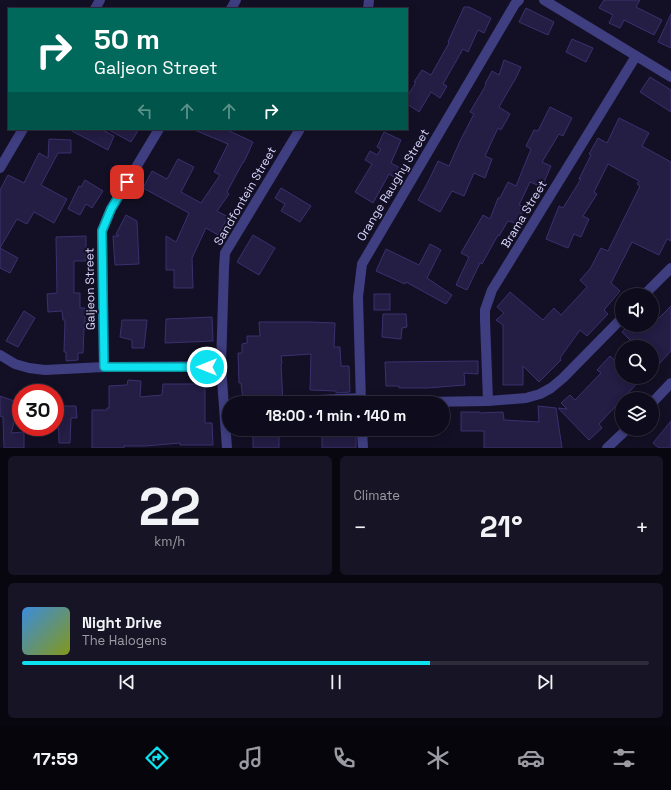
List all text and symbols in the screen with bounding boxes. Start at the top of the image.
text: 50 m [94,21,160,57]
icon: right [28,24,80,76]
text: Galjeon Street [94,56,218,79]
icon: left [134,100,156,122]
icon: ahead [176,100,198,122]
icon: ahead [218,100,240,122]
icon: right [260,100,282,122]
street label: Orange Raughy Street [353,126,433,244]
street label: Sandfontein Street [210,144,280,248]
pin [110,165,144,199]
icon: arrive [116,171,138,193]
street label: Brama Street [498,177,550,251]
street label: Galjeon Street [81,248,99,330]
map controls [615,288,659,436]
button: sound [615,288,659,332]
button: search [615,340,659,384]
position arrow [186,346,228,388]
speed limit sign: 30 [12,384,64,436]
button: layers [615,392,659,436]
text: 18:00 · 1 min · 140 m [266,406,406,425]
text: 22 [139,474,201,540]
text: Climate [354,487,400,504]
text: 21° [480,507,523,546]
text: − [354,513,367,541]
text: + [635,513,649,541]
text: km/h [154,533,185,550]
text: Night Drive [82,613,162,632]
text: The Halogens [82,632,167,649]
icon: previous [116,671,138,693]
icon: pause [325,671,347,693]
icon: next [534,671,556,693]
icon: directions [143,744,171,772]
icon: music [237,744,265,772]
icon: phone [330,744,358,772]
icon: climate [424,744,452,772]
icon: car [517,744,545,772]
icon: filters [610,744,638,772]
text: 17:59 [33,747,78,770]

